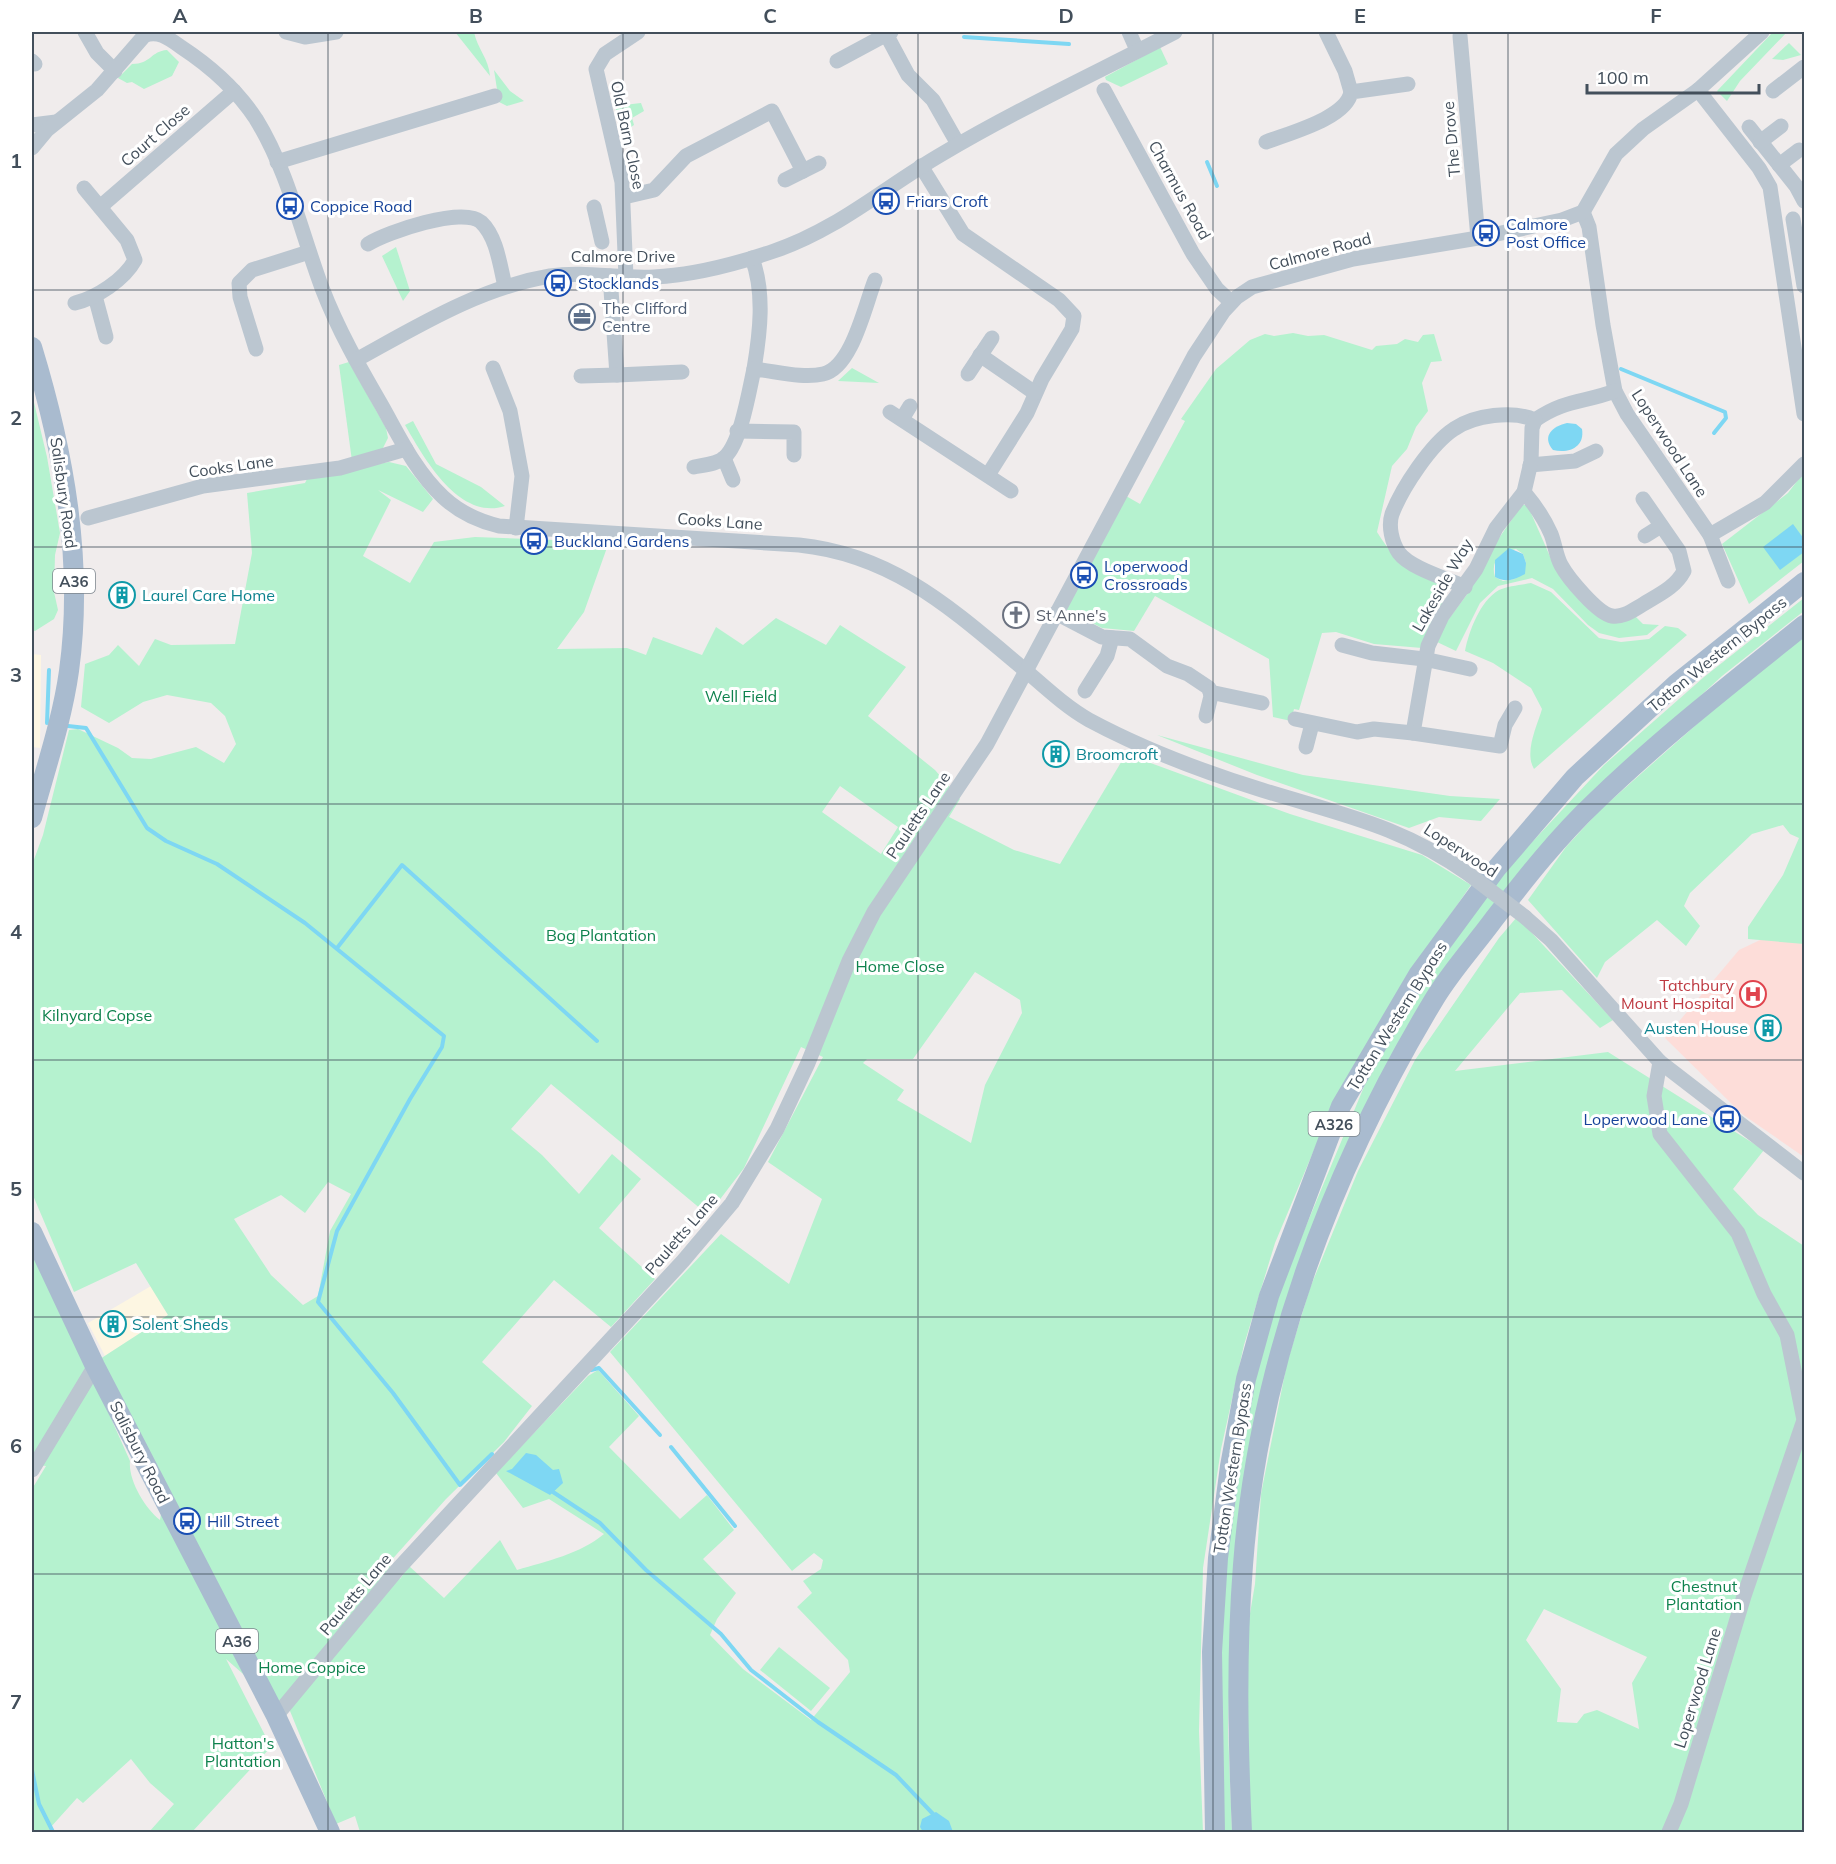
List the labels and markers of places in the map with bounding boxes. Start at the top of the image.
bus stop icon: Friars Croft [871,186,901,216]
bus stop icon: Coppice Road [275,191,305,221]
place label: Friars Croft [906,191,989,211]
place label: Coppice Road [310,196,412,216]
place label: Calmore Post Office [1506,214,1586,252]
bus stop icon: Calmore Post Office [1471,218,1501,248]
bus stop icon: Stocklands [543,268,573,298]
place label: Stocklands [578,273,659,293]
place label: The Clifford Centre [602,298,687,336]
office icon: The Clifford Centre [567,302,597,332]
bus stop icon: Buckland Gardens [519,526,549,556]
place label: Buckland Gardens [554,531,690,551]
place label: Loperwood Crossroads [1104,556,1188,594]
bus stop icon: Loperwood Crossroads [1069,560,1099,590]
building icon: Laurel Care Home [107,580,137,610]
place label: Laurel Care Home [142,585,275,605]
church icon: St Anne's [1001,600,1031,630]
place label: St Anne's [1036,605,1106,625]
building icon: Broomcroft [1041,739,1071,769]
place label: Broomcroft [1076,744,1159,764]
place label: Tatchbury Mount Hospital [1621,975,1734,1013]
hospital icon: Tatchbury Mount Hospital [1738,979,1768,1009]
building icon: Austen House [1753,1013,1783,1043]
place label: Austen House [1644,1018,1748,1038]
bus stop icon: Loperwood Lane [1712,1104,1742,1134]
place label: Loperwood Lane [1583,1109,1708,1129]
building icon: Solent Sheds [98,1309,128,1339]
place label: Solent Sheds [132,1314,228,1334]
bus stop icon: Hill Street [172,1506,202,1536]
place label: Hill Street [207,1511,280,1531]

